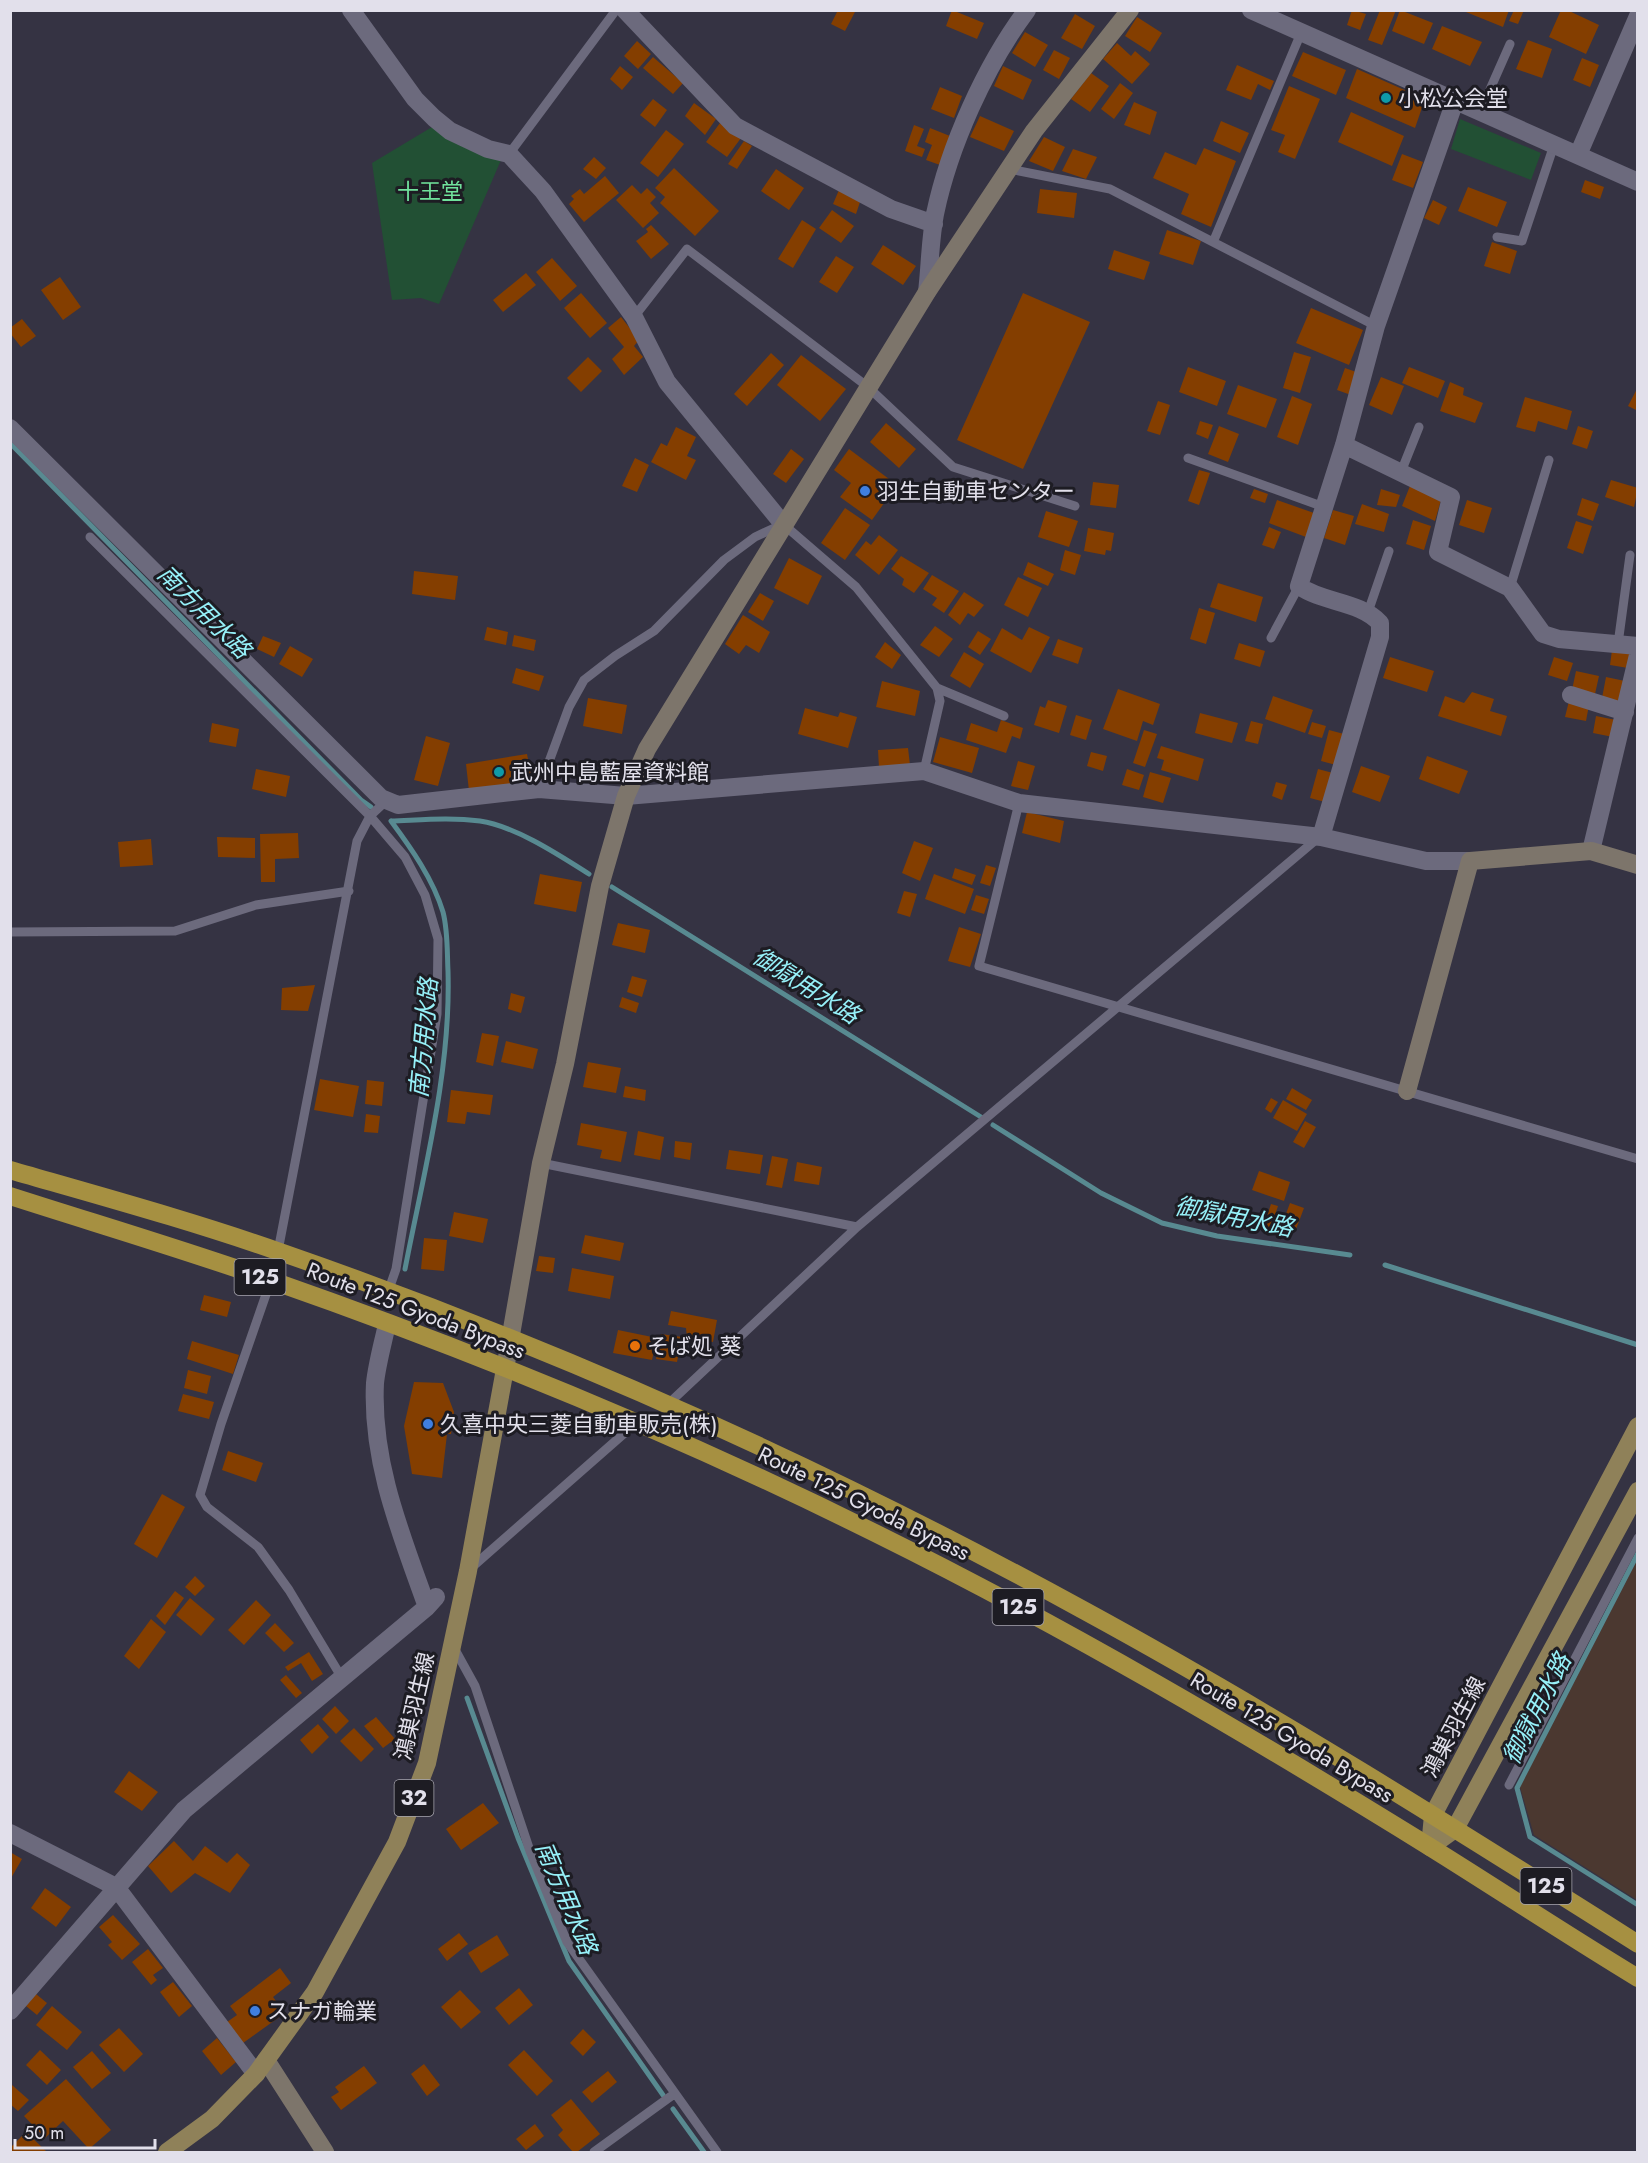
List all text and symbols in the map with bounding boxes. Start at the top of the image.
place label: 小松公会堂 [1398,82,1508,114]
marker: 小松公会堂 [1379,91,1393,105]
park label: 十王堂 [397,175,463,207]
place label: 羽生自動車センター [877,475,1075,507]
marker: 羽生自動車センター [858,484,872,498]
water label: 南方用水路 [150,557,261,668]
place label: 武州中島藍屋資料館 [511,756,709,788]
marker: 武州中島藍屋資料館 [492,765,506,779]
water label: 御獄用水路 [746,939,868,1033]
water label: 南方用水路 [401,975,446,1099]
water label: 御獄用水路 [1172,1188,1298,1246]
street label: Route 125 Gyoda Bypass [302,1254,530,1367]
road number: 125 [234,1259,286,1295]
place label: そば処 葵 [647,1330,742,1362]
marker: そば処 葵 [628,1339,642,1353]
place label: 久喜中央三菱自動車販売(株) [440,1408,718,1440]
marker: 久喜中央三菱自動車販売(株) [421,1417,435,1431]
street label: Route 125 Gyoda Bypass [753,1438,975,1568]
road number: 125 [992,1589,1044,1625]
water label: 御獄用水路 [1494,1646,1580,1770]
street label: 鴻巣羽生線 [386,1649,442,1763]
street label: Route 125 Gyoda Bypass [1184,1664,1400,1810]
street label: 鴻巣羽生線 [1413,1671,1493,1783]
road number: 32 [394,1780,434,1816]
water label: 南方用水路 [527,1836,607,1962]
road number: 125 [1520,1868,1572,1904]
place label: スナガ輪業 [267,1995,377,2027]
marker: スナガ輪業 [248,2004,262,2018]
scale bar [15,2112,154,2150]
text: 50 m [24,2120,64,2146]

